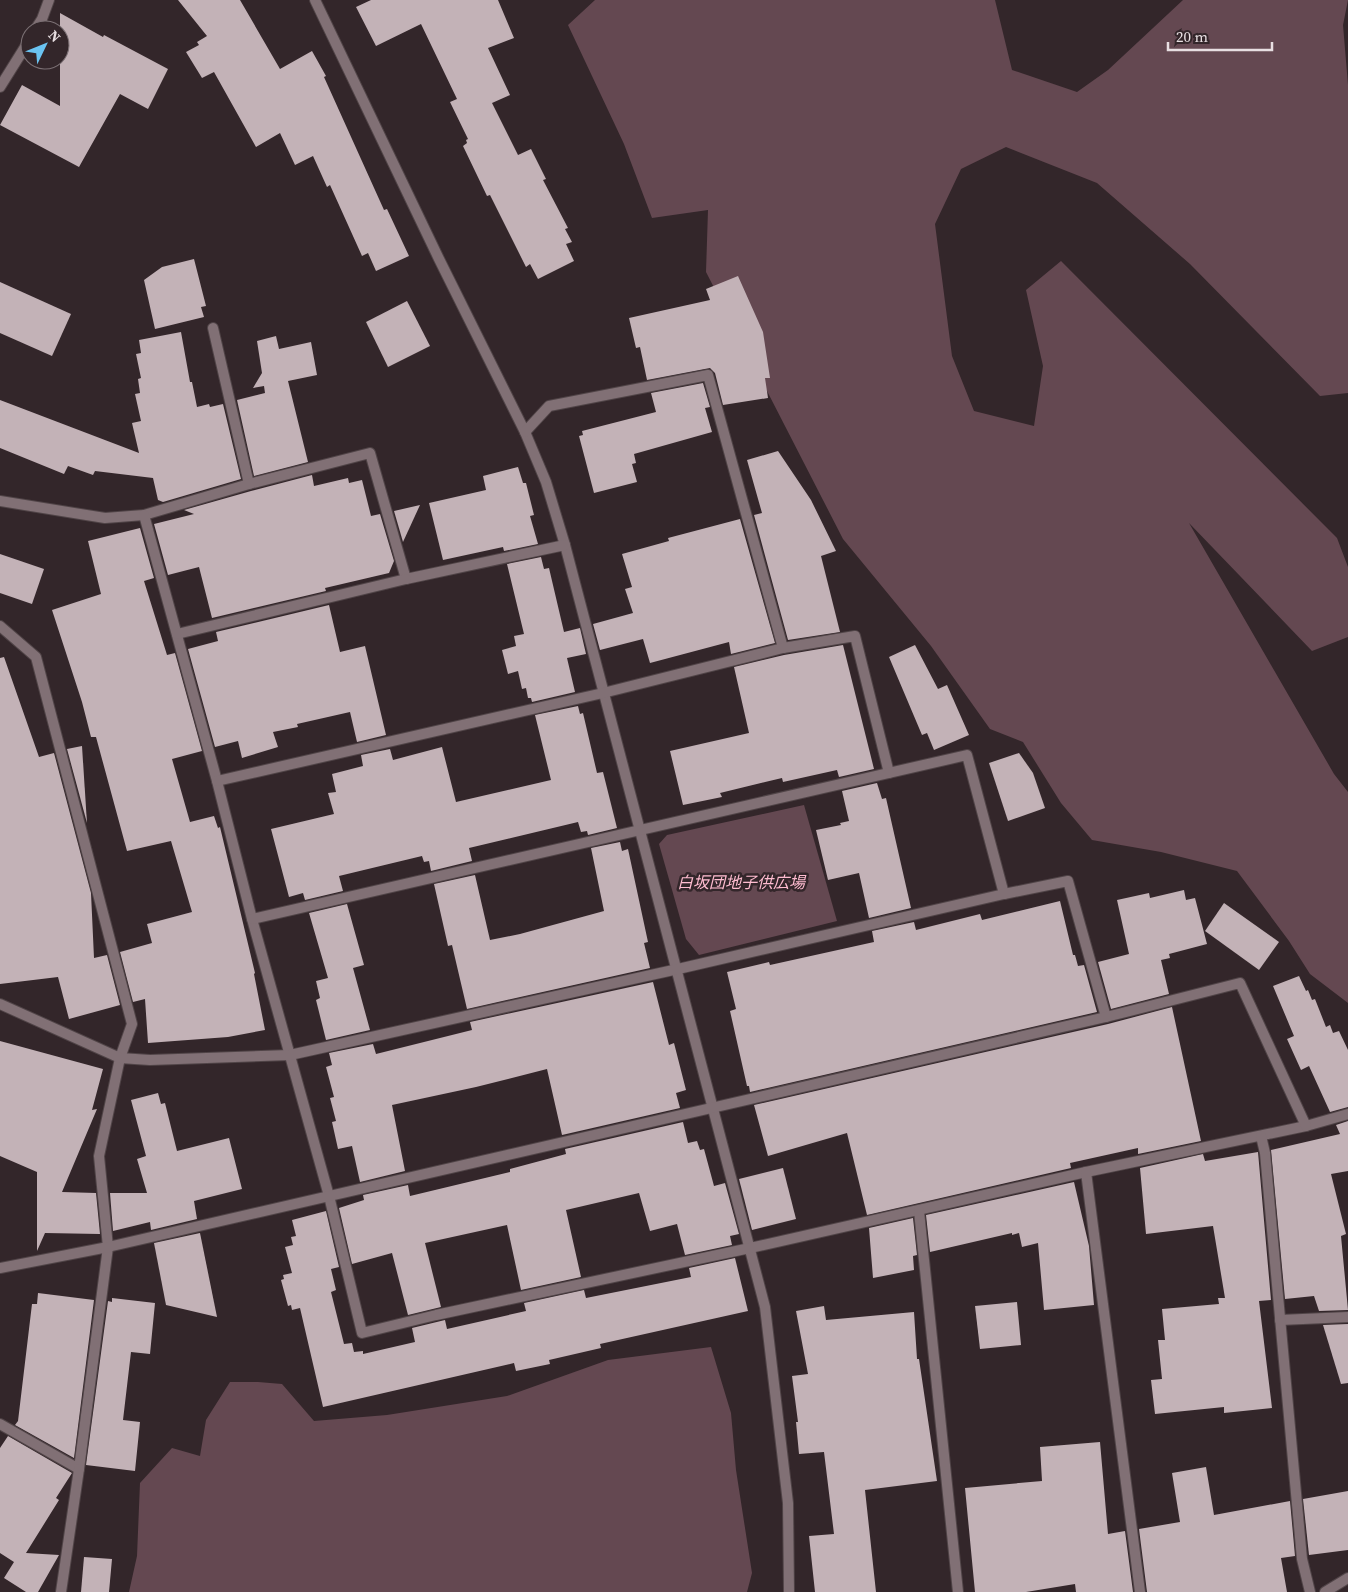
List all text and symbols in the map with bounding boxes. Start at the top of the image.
north arrow [20,20,70,70]
scale bar [1168,20,1272,52]
text: N [44,26,65,47]
text: 20 m [1176,26,1208,47]
park label: 白坂団地子供広場 [677,871,807,893]

